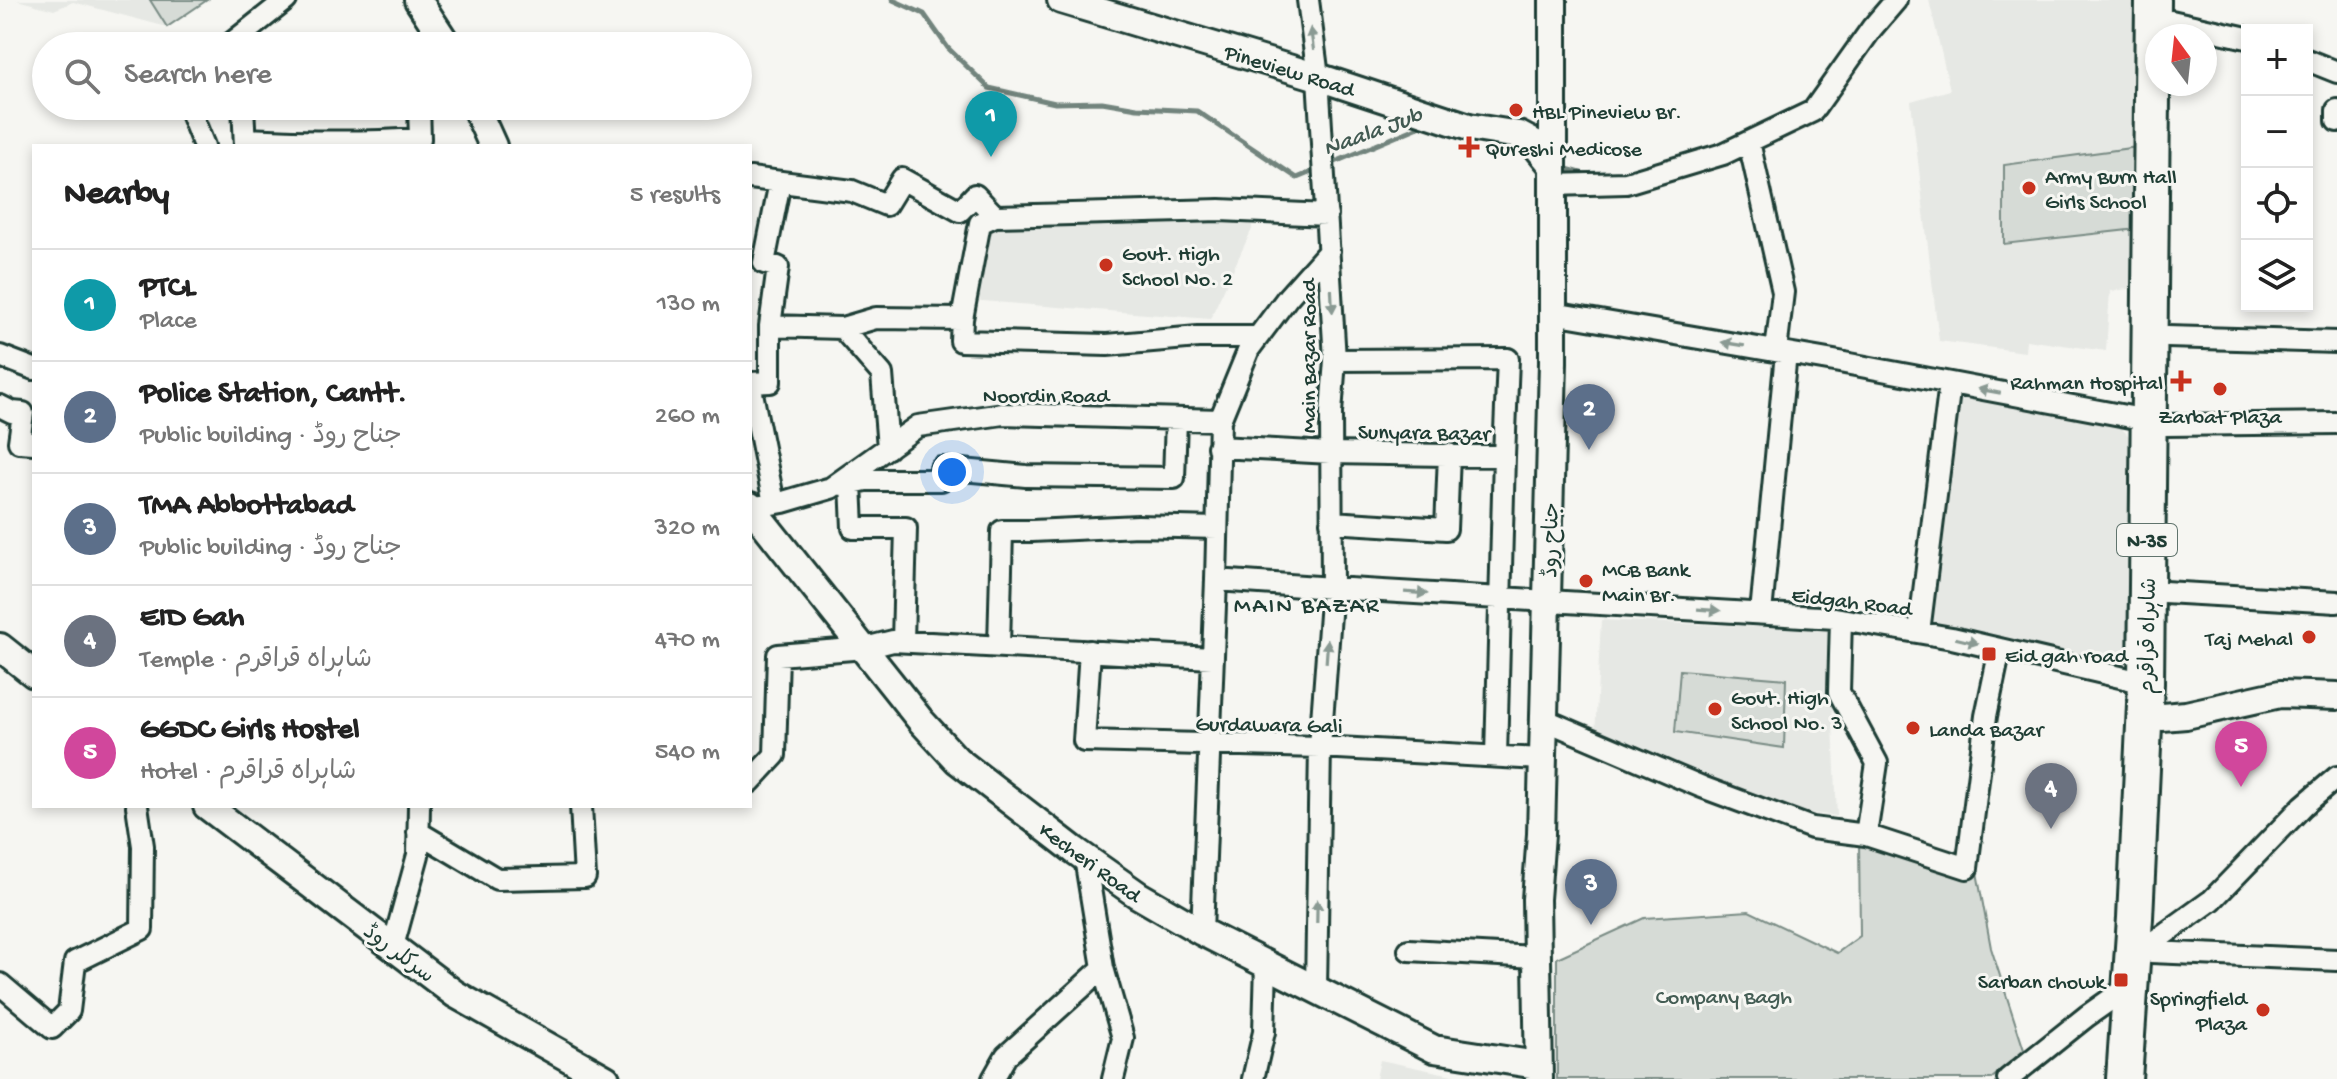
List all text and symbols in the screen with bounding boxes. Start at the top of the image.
north arrow [2145,24,2217,96]
map controls [2241,24,2313,312]
button: + [2241,24,2313,96]
one-way arrow [1305,26,1318,51]
search box [32,32,752,120]
street label: Pineview Road [1220,40,1359,106]
icon: search [60,54,104,98]
text: Search here [124,59,272,94]
pin: 1 [965,91,1017,157]
button: − [2241,96,2313,168]
marker: HBL Pineview Br. [1507,101,1525,119]
place label: HBL Pineview Br. [1532,101,1682,127]
water label: Naala Jub [1320,102,1428,165]
marker: Qureshi Medicose [1460,138,1478,156]
place label: Qureshi Medicose [1485,138,1642,164]
place label: Army Burn Hall Girls School [2045,166,2177,217]
button: locate [2241,168,2313,240]
text: Nearby [64,176,169,216]
marker: Army Burn Hall Girls School [2020,179,2038,197]
text: 5 results [630,181,720,212]
button: layers [2241,240,2313,312]
place label: Govt. High School No. 2 [1122,243,1233,294]
marker: Govt. High School No. 2 [1097,256,1115,274]
text: PTCL [140,272,195,307]
street label: Main Bazar Road [1298,277,1324,433]
one-way arrow [1326,289,1339,314]
text: 1 [85,290,95,321]
text: 130 m [657,290,720,321]
text: Place [140,307,197,338]
one-way arrow [1720,338,1745,350]
marker: Rahman Hospital [2170,370,2192,392]
place label: Rahman Hospital [2010,372,2163,398]
text: Police Station, Cantt. [140,378,407,413]
marker: Zarbat Plaza [2211,380,2229,398]
pin: 2 [1563,384,1615,450]
one-way arrow [1976,384,2001,396]
street label: Noordin Road [983,385,1111,411]
text: 2 [84,402,96,433]
text: 260 m [655,402,720,433]
place label: Zarbat Plaza [2158,406,2282,432]
street label: Sunyara Bazar [1358,421,1493,449]
text: Public building · جناح روڈ [140,422,402,453]
your location [932,452,972,492]
text: TMA Abbottabad [140,490,353,525]
street label: جناح روڈ [1538,502,1567,578]
text: 3 [83,514,97,545]
text: 320 m [654,514,720,545]
road number: N-35 [2117,524,2177,556]
text: Public building · جناح روڈ [140,534,402,565]
place label: MCB Bank Main Br. [1602,559,1692,610]
marker: MCB Bank Main Br. [1577,572,1595,590]
street label: شاہراہ قراقرم [2136,578,2165,695]
street label: Eidgah Road [1790,584,1915,625]
one-way arrow [1404,587,1429,600]
district label: MAIN BAZAR [1234,593,1380,622]
text: EID Gah [140,602,244,637]
one-way arrow [1697,604,1722,617]
text: 4 [84,626,96,657]
text: 470 m [655,626,720,657]
place label: Taj Mehal [2203,628,2293,654]
marker: Taj Mehal [2300,628,2318,646]
one-way arrow [1954,635,1979,648]
one-way arrow [1321,638,1334,663]
marker: Eid gah road [1980,645,1998,663]
place label: Eid gah road [2005,645,2130,671]
text: Temple · شاہراہ قراقرم [140,646,372,677]
place label: Govt. High School No. 3 [1731,687,1843,738]
marker: Govt. High School No. 3 [1706,700,1724,718]
street label: Gurdawara Gali [1195,713,1343,741]
text: GGDC Girls Hostel [140,714,360,749]
marker: Landa Bazar [1904,719,1922,737]
place label: Landa Bazar [1929,719,2045,745]
pin: 5 [2215,721,2267,787]
text: 5 [83,738,97,769]
text: 540 m [655,738,720,769]
text: Hotel · شاہراہ قراقرم [140,758,356,789]
pin: 4 [2025,763,2077,829]
street label: Kecheri Road [1032,818,1147,911]
pin: 3 [1565,859,1617,925]
one-way arrow [1311,898,1324,923]
street label: سرکلر روڈ [357,919,439,990]
place label: Sarban chowk [1978,971,2107,997]
marker: Sarban chowk [2112,971,2130,989]
park label: Company Bagh [1656,986,1792,1012]
place label: Springfield Plaza [2150,988,2249,1039]
marker: Springfield Plaza [2254,1001,2272,1019]

